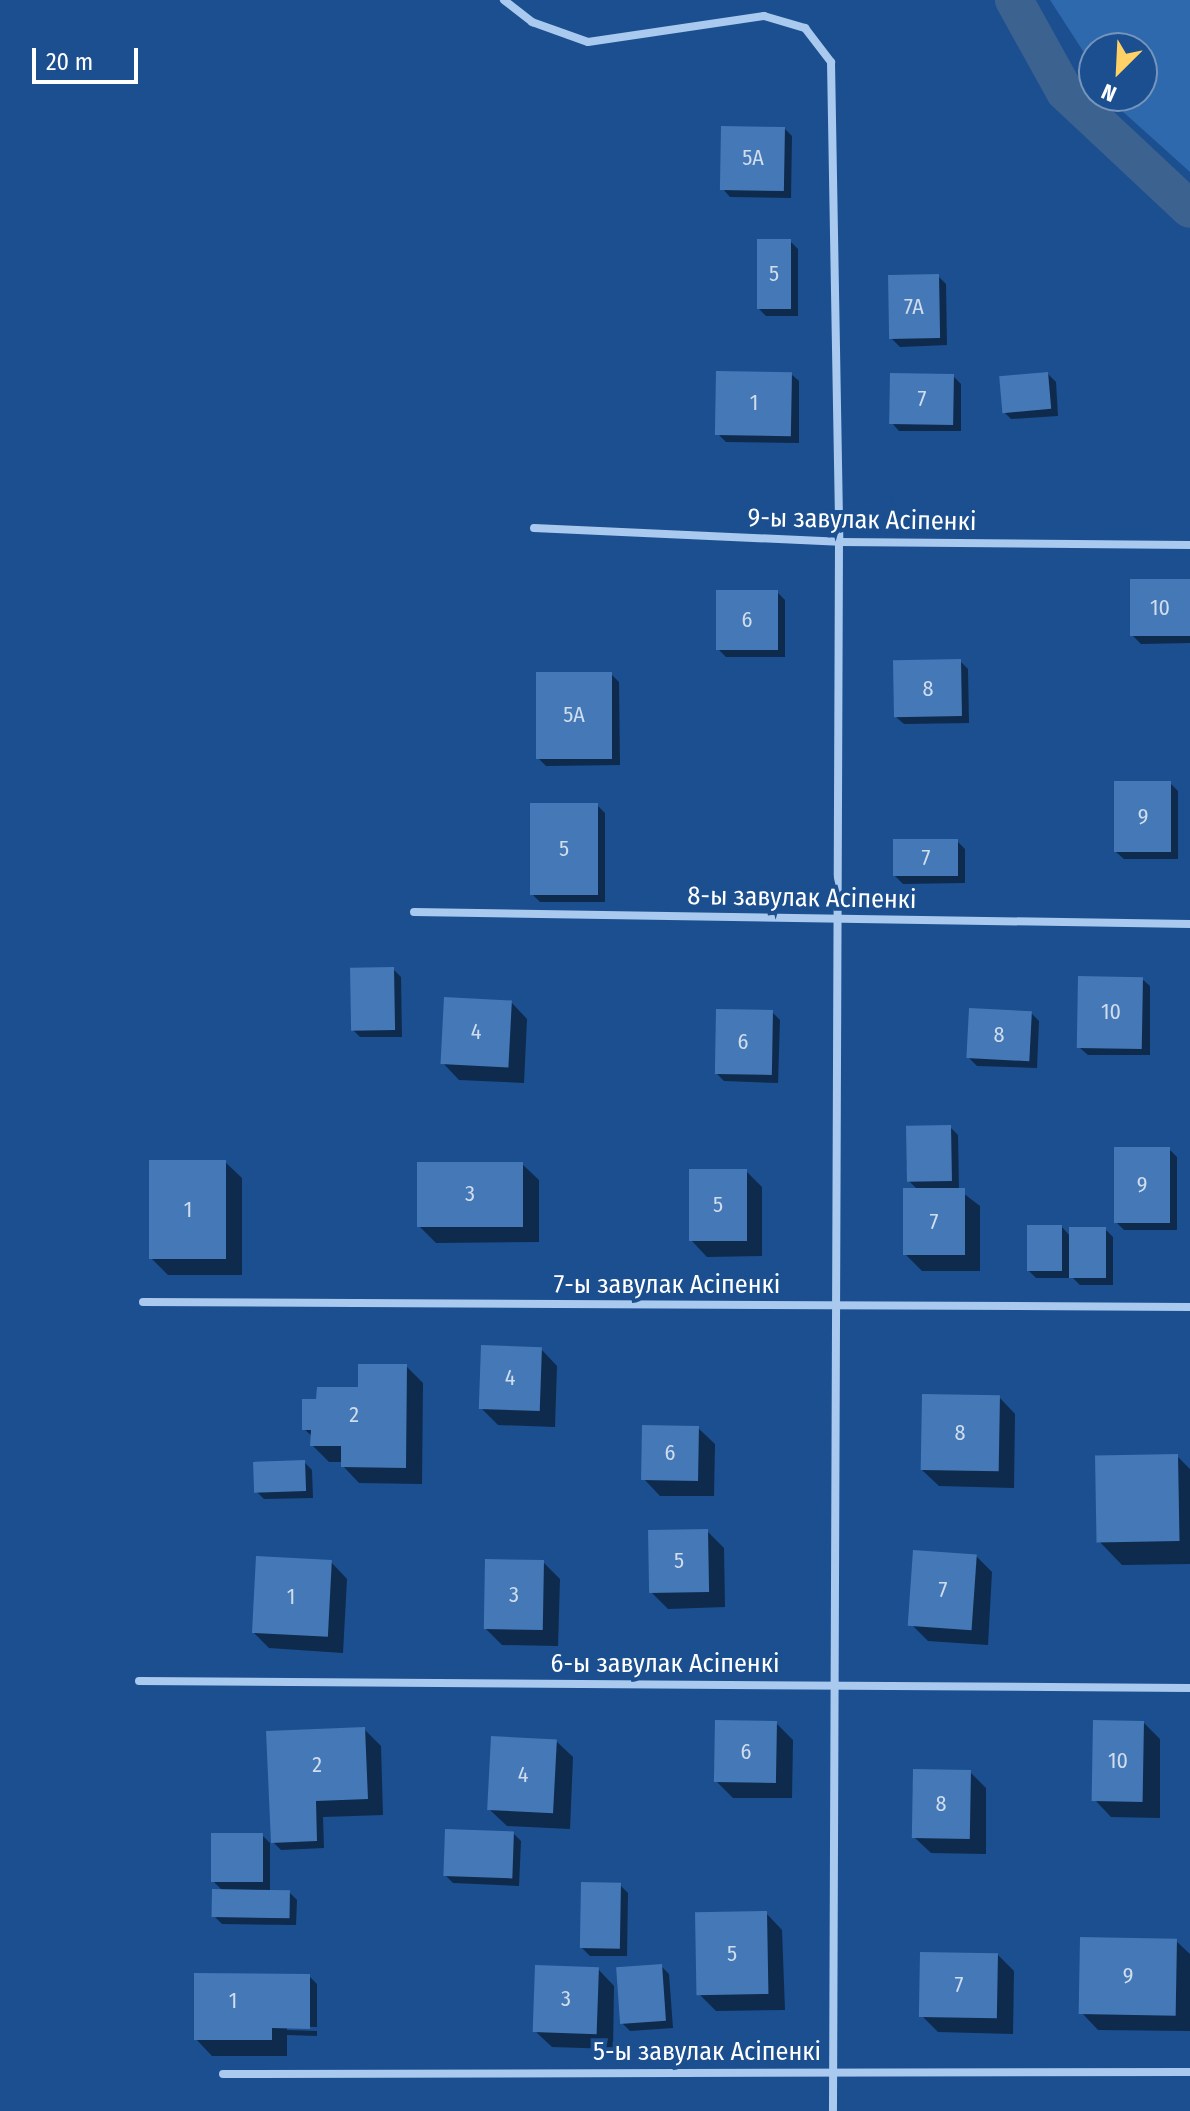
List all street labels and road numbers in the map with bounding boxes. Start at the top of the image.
street label: 9-ы завулак Асіпенкі [747,502,977,538]
street label: 8-ы завулак Асіпенкі [687,880,917,916]
street label: 7-ы завулак Асіпенкі [554,1269,780,1301]
street label: 6-ы завулак Асіпенкі [551,1648,779,1680]
street label: 5-ы завулак Асіпенкі [593,2036,821,2068]

